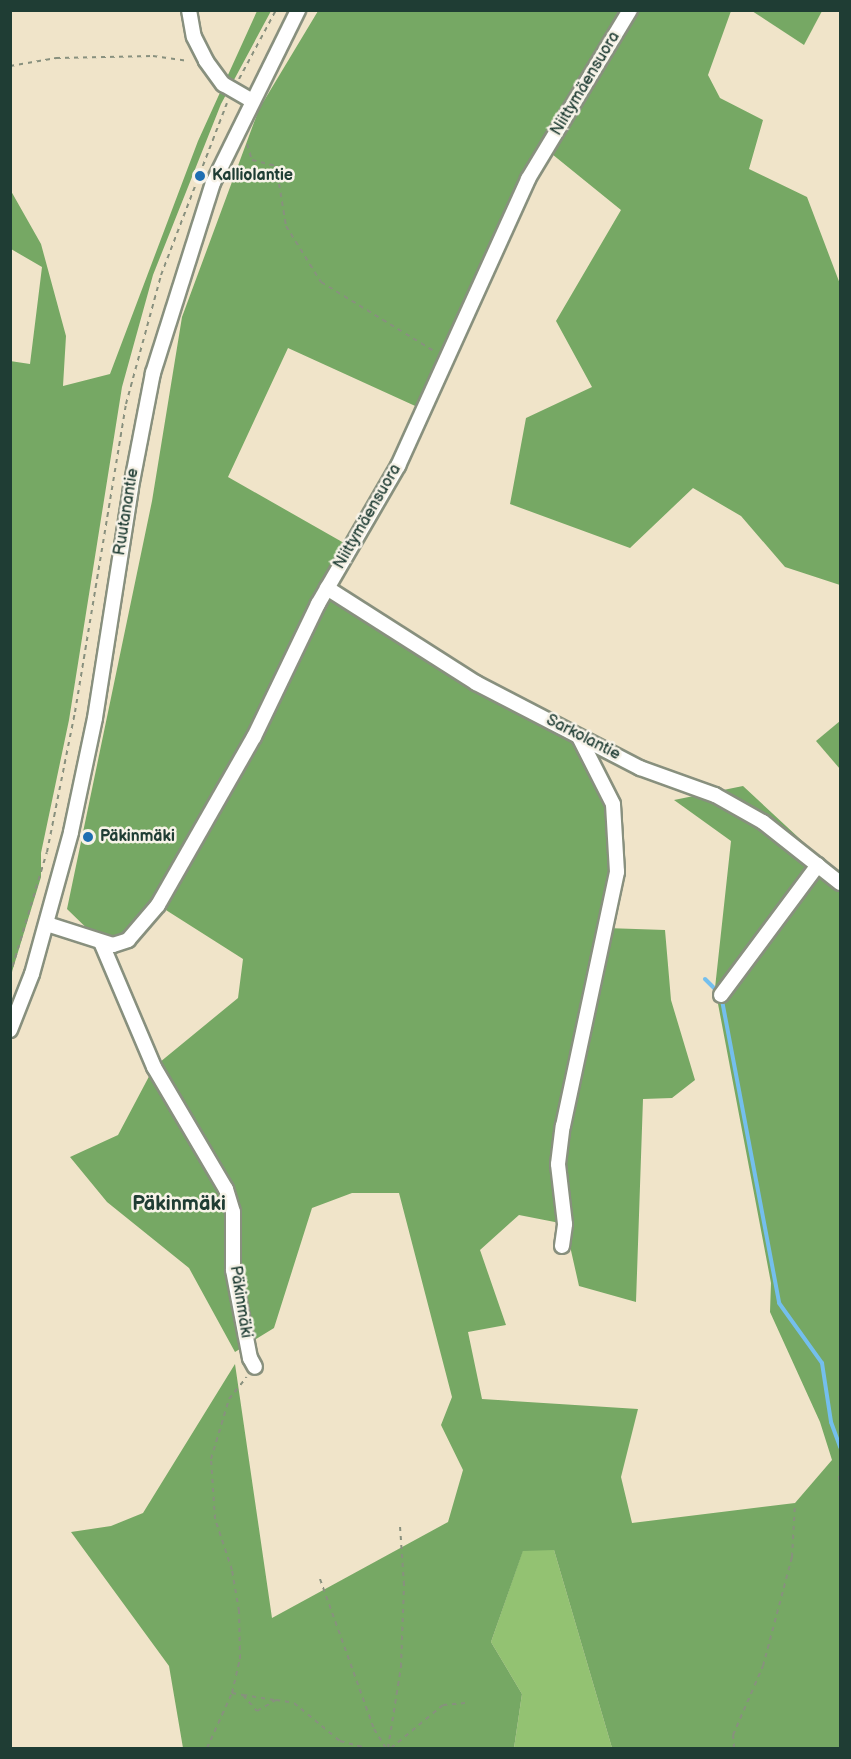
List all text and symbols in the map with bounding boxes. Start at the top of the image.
street label: Niittymäensuora [547,29,625,139]
place label: Kalliolantie [212,166,293,186]
marker: Kalliolantie [193,169,207,183]
street label: Niittymäensuora [330,461,406,573]
street label: Ruutanantie [111,467,143,557]
street label: Sarkolantie [543,711,623,765]
place label: Päkinmäki [100,827,175,847]
marker: Päkinmäki [81,830,95,844]
district label: Päkinmäki [132,1192,226,1216]
street label: Päkinmäki [225,1264,255,1340]

